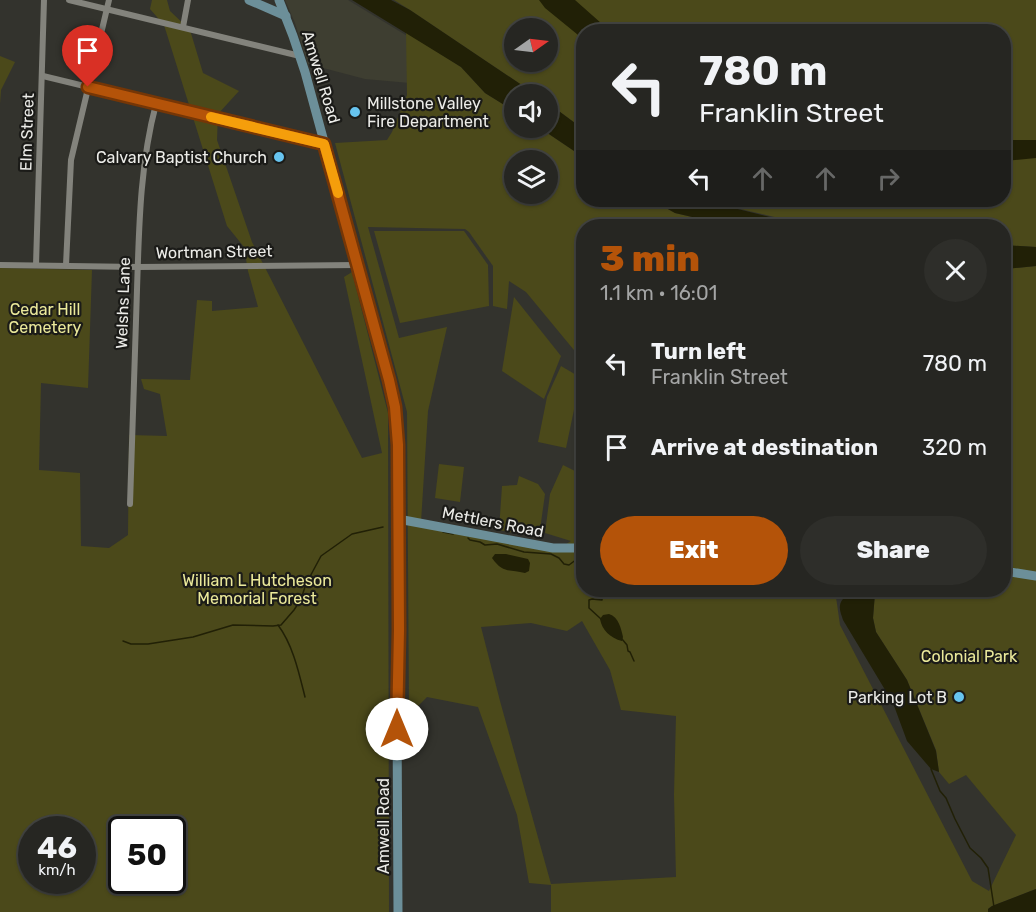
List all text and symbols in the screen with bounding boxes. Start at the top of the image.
north arrow [504,18,558,72]
map controls [504,18,558,204]
pin [62,25,113,87]
street label: Amwell Road [298,28,344,126]
icon: arrive [71,34,104,67]
text: 780 m [699,46,827,96]
icon: left [600,48,678,126]
button: sound [504,84,558,138]
street label: Elm Street [16,93,38,171]
place label: Millstone Valley Fire Department [367,94,489,131]
text: Franklin Street [699,97,884,129]
marker: Millstone Valley Fire Department [348,105,362,119]
place label: Calvary Baptist Church [96,148,267,167]
marker: Calvary Baptist Church [272,150,286,164]
button: layers [504,150,558,204]
icon: left [683,162,716,195]
icon: ahead [746,162,779,195]
icon: ahead [809,162,842,195]
icon: right [872,162,905,195]
text: 3 min [600,237,700,280]
button: close [924,239,987,302]
street label: Wortman Street [155,241,273,263]
street label: Welshs Lane [112,257,134,349]
text: 1.1 km · 16:01 [600,281,717,305]
park label: Cedar Hill Cemetery [9,300,82,337]
text: Turn left [651,338,746,365]
icon: left [600,347,633,380]
text: 780 m [923,350,987,377]
text: Franklin Street [651,365,788,389]
icon: arrive [600,431,633,464]
text: Arrive at destination [651,434,878,461]
text: 320 m [922,434,987,461]
street label: Mettlers Road [441,503,545,541]
button: Exit [600,516,788,585]
button: Share [800,516,987,585]
park label: William L Hutcheson Memorial Forest [182,571,332,608]
park label: Colonial Park [921,647,1018,666]
place label: Parking Lot B [848,688,947,707]
marker: Parking Lot B [952,690,966,704]
position arrow [365,697,429,761]
street label: Amwell Road [374,778,393,874]
speed limit sign: 50 [108,816,186,894]
text: 46 [37,830,77,866]
text: km/h [38,861,76,879]

